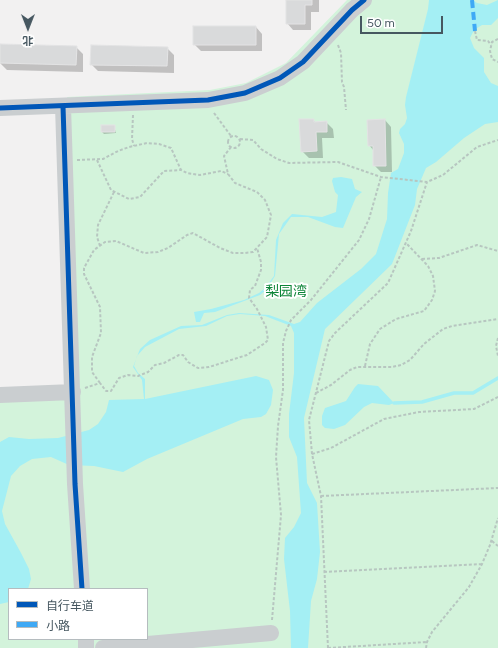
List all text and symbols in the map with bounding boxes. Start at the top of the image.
north arrow [8,8,48,48]
scale bar [362,8,445,34]
text: 50 m [367,16,395,30]
text: 北 [23,34,34,47]
park label: 梨园湾 [265,284,307,300]
legend [8,588,148,640]
text: 自行车道 [46,599,94,613]
text: 小路 [46,619,70,633]

